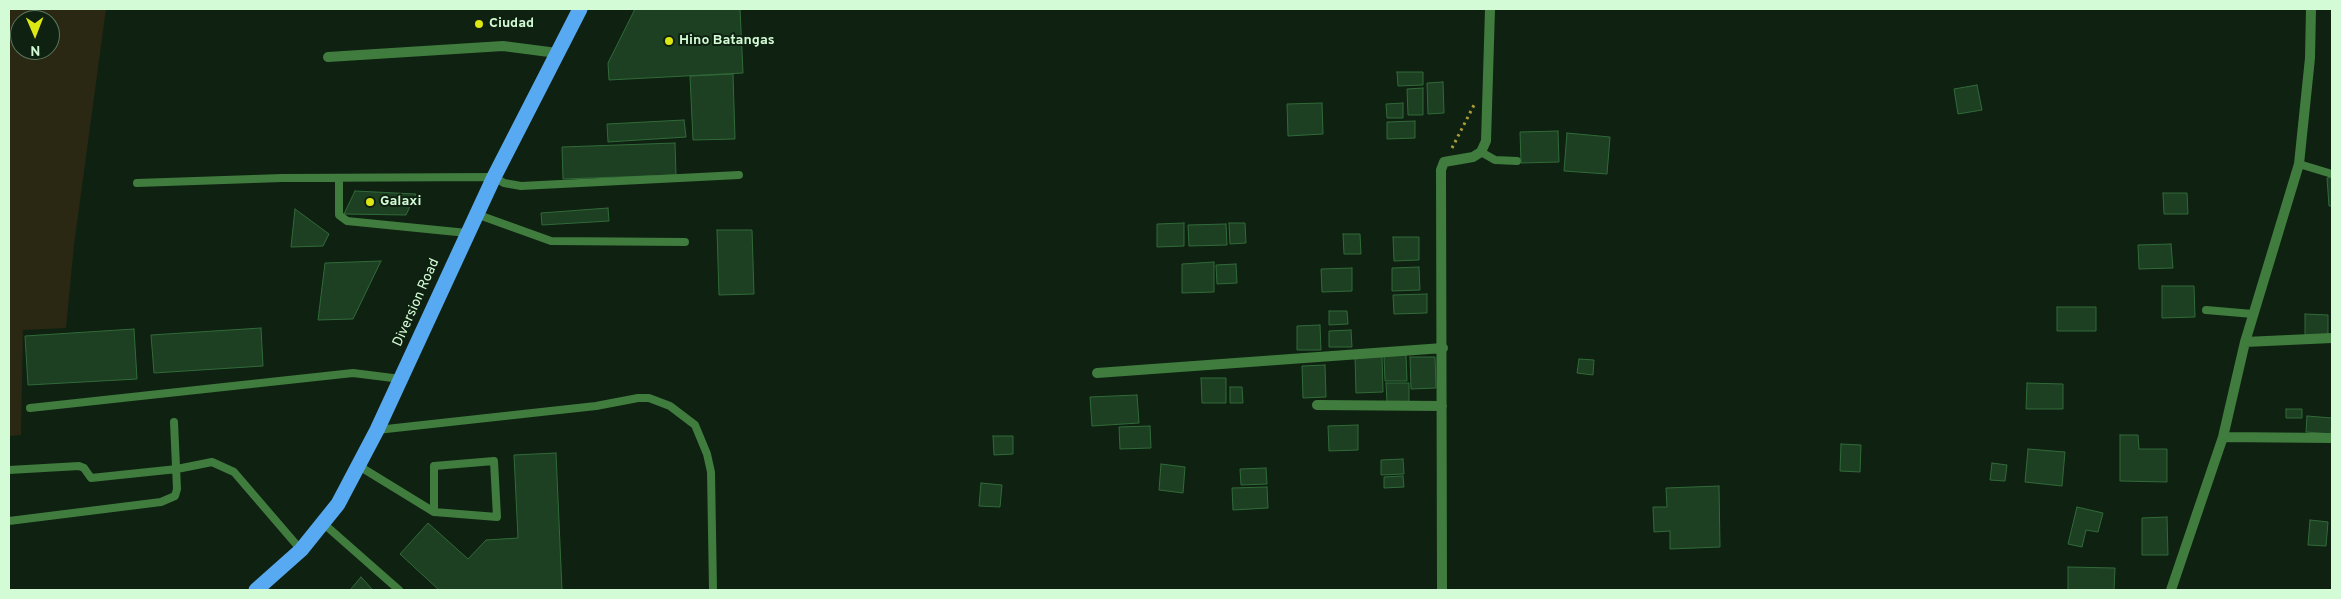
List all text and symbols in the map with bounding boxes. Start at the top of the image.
north arrow [10,10,60,60]
place label: Ciudad [489,16,534,32]
marker: Ciudad [473,18,485,30]
place label: Hino Batangas [679,33,775,49]
marker: Hino Batangas [663,35,675,47]
text: N [30,41,40,58]
place label: Galaxi [380,194,421,210]
marker: Galaxi [364,196,376,208]
street label: Diversion Road [390,256,444,350]

